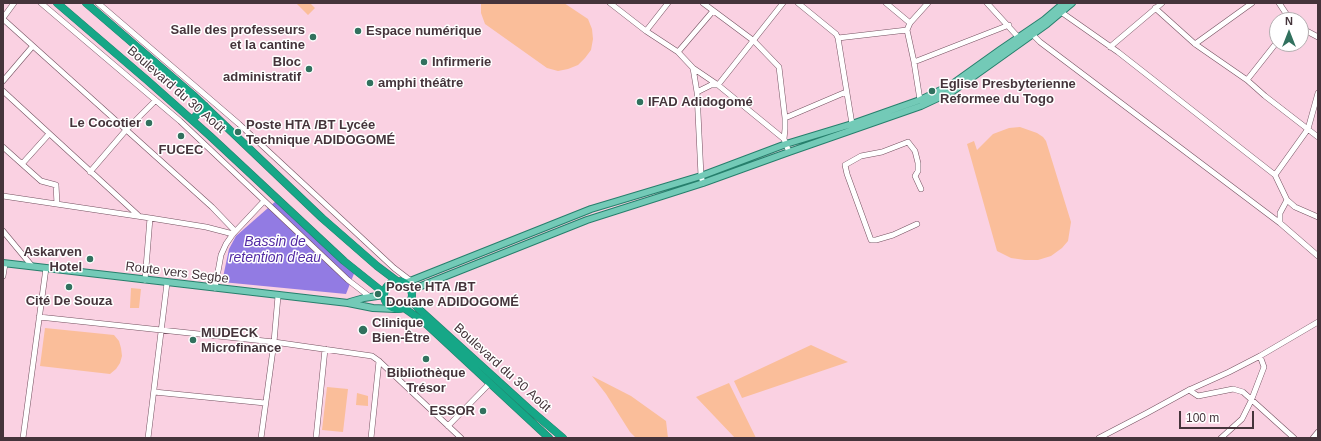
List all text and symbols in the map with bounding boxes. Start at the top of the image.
north arrow [1269,12,1309,52]
text: N [1285,15,1293,27]
place label: Salle des professeurs et la cantine [171,22,305,53]
place label: Espace numérique [366,23,482,39]
marker: Espace numérique [353,26,363,36]
marker: Salle des professeurs et la cantine [308,32,318,42]
street label: Boulevard du 30 Août [124,43,228,137]
place label: Bloc administratif [223,54,301,85]
place label: Infirmerie [432,54,491,70]
marker: Infirmerie [419,57,429,67]
marker: Bloc administratif [304,64,314,74]
place label: amphi théâtre [378,75,463,91]
place label: Eglise Presbyterienne Reformee du Togo [940,76,1076,107]
marker: amphi théâtre [365,78,375,88]
marker: Eglise Presbyterienne Reformee du Togo [927,86,937,96]
place label: IFAD Adidogomé [648,94,753,110]
marker: IFAD Adidogomé [635,97,645,107]
place label: Le Cocotier [69,115,141,131]
place label: Poste HTA /BT Lycée Technique ADIDOGOMÉ [246,117,395,148]
marker: Le Cocotier [144,118,154,128]
marker: Poste HTA /BT Lycée Technique ADIDOGOMÉ [233,127,243,137]
marker: FUCEC [176,131,186,141]
place label: FUCEC [159,142,203,158]
water label: Bassin de retention d'eau [229,234,321,266]
place label: Askarven Hotel [23,244,82,275]
marker: Askarven Hotel [85,254,95,264]
street label: Route vers Segbe [124,259,230,287]
place label: Poste HTA /BT Douane ADIDOGOMÉ [386,279,519,310]
marker: Cité De Souza [64,282,74,292]
marker: Poste HTA /BT Douane ADIDOGOMÉ [373,289,383,299]
place label: Cité De Souza [26,293,112,309]
place label: Clinique Bien-Être [372,315,430,346]
street label: Boulevard du 30 Août [450,320,554,416]
marker: Clinique Bien-Être [357,324,369,336]
place label: MUDECK Microfinance [201,325,281,356]
marker: MUDECK Microfinance [188,335,198,345]
marker: Bibliothèque Trésor [421,354,431,364]
place label: Bibliothèque Trésor [387,365,465,396]
place label: ESSOR [429,403,475,419]
scale bar [1181,403,1256,429]
marker: ESSOR [478,406,488,416]
text: 100 m [1186,411,1219,425]

